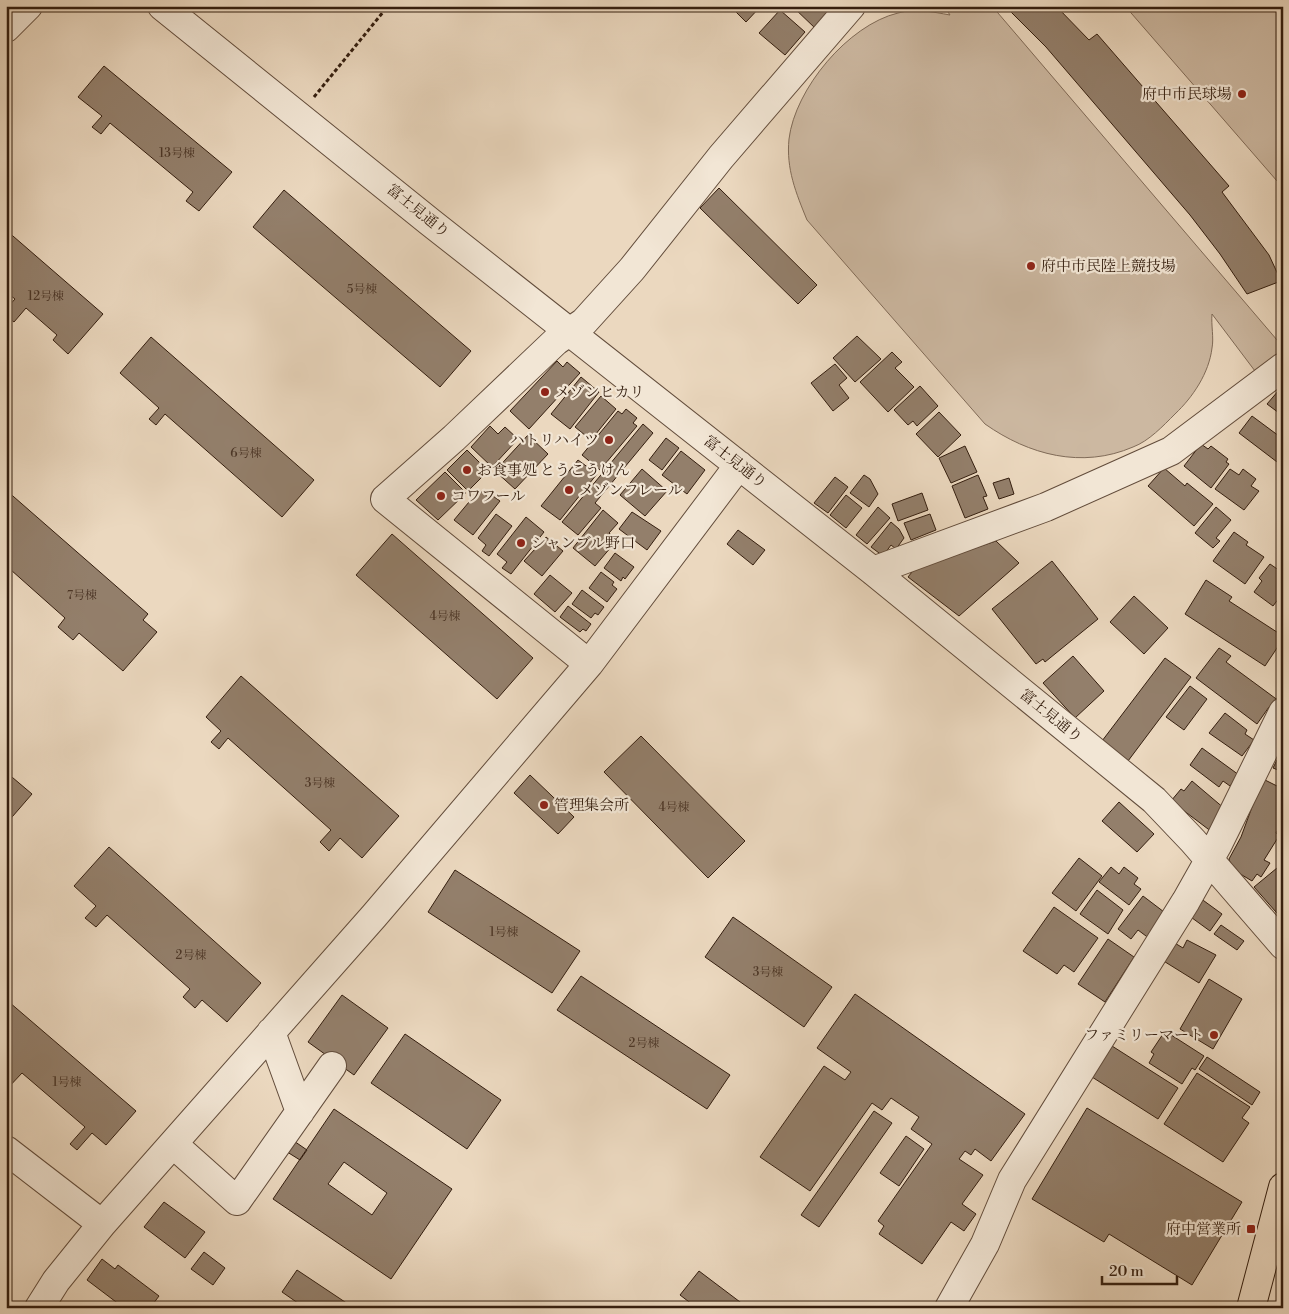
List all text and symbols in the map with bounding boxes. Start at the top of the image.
place label: 府中市民球場 [1142,85,1232,104]
marker: 府中市民球場 [1236,88,1248,100]
house number: 13号棟 [159,146,195,161]
street label: 富士見通り [383,180,453,242]
place label: 府中市民陸上競技場 [1041,257,1176,276]
marker: 府中市民陸上競技場 [1025,260,1037,272]
house number: 5号棟 [347,282,377,297]
house number: 12号棟 [28,289,64,304]
place label: メゾンヒカリ [555,383,645,402]
marker: メゾンヒカリ [539,386,551,398]
place label: ハトリハイツ [510,431,599,450]
street label: 富士見通り [700,431,770,493]
marker: ハトリハイツ [603,434,615,446]
house number: 6号棟 [230,446,262,461]
place label: お食事処 とうこうけん [477,461,630,480]
marker: お食事処 とうこうけん [461,464,473,476]
place label: メゾンフレール [579,481,683,500]
marker: メゾンフレール [563,484,575,496]
place label: コワフール [451,487,525,506]
marker: コワフール [435,490,447,502]
place label: シャンブル野口 [531,534,635,553]
marker: シャンブル野口 [515,537,527,549]
house number: 7号棟 [67,588,97,603]
house number: 4号棟 [429,609,461,624]
street label: 富士見通り [1016,685,1086,747]
house number: 3号棟 [305,776,335,791]
place label: 管理集会所 [554,796,629,815]
marker: 管理集会所 [538,799,550,811]
house number: 4号棟 [658,800,690,815]
house number: 1号棟 [489,925,519,940]
house number: 2号棟 [176,948,206,963]
house number: 3号棟 [753,965,783,980]
place label: ファミリーマート [1084,1026,1204,1045]
marker: ファミリーマート [1208,1029,1220,1041]
house number: 2号棟 [629,1036,659,1051]
house number: 1号棟 [52,1075,82,1090]
place label: 府中営業所 [1166,1220,1241,1239]
marker: 府中営業所 [1245,1223,1257,1235]
scale bar [1102,1254,1176,1286]
text: 20 m [1109,1262,1144,1281]

